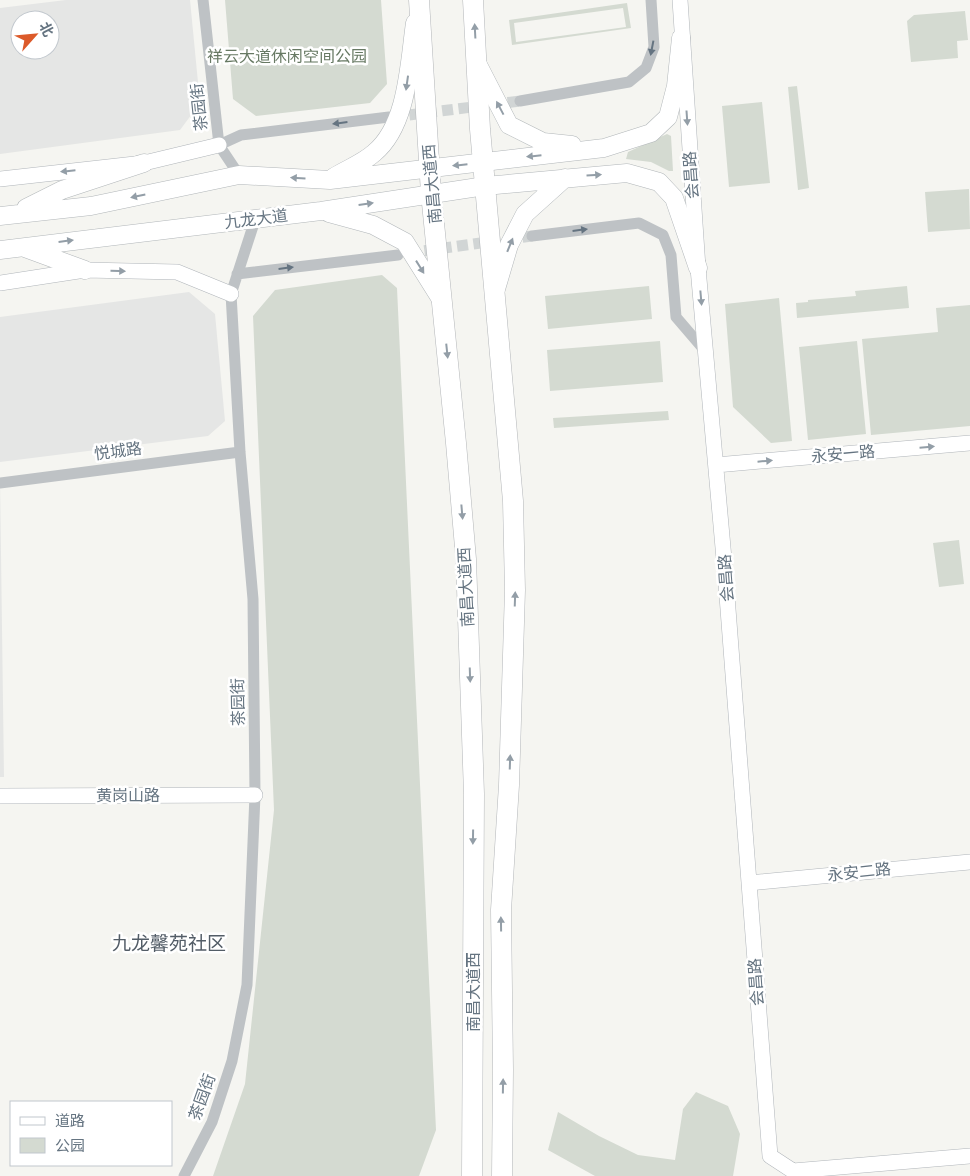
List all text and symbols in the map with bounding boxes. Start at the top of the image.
north arrow [10,10,60,60]
text: 北 [35,19,58,39]
one-way arrow [470,23,478,39]
one-way arrow [648,41,656,57]
park label: 祥云大道休闲空间公园 [207,46,367,67]
one-way arrow [402,75,410,91]
street label: 茶园街 [186,82,212,132]
one-way arrow [496,101,504,116]
one-way arrow [684,111,692,127]
one-way arrow [332,119,348,127]
street label: 南昌大道西 [418,143,446,225]
street label: 会昌路 [679,150,703,200]
one-way arrow [526,152,542,160]
one-way arrow [451,161,467,169]
one-way arrow [60,167,76,175]
one-way arrow [586,171,602,179]
one-way arrow [290,174,306,182]
one-way arrow [130,192,145,200]
one-way arrow [358,200,374,208]
street label: 九龙大道 [223,205,289,233]
one-way arrow [572,226,588,234]
one-way arrow [58,237,74,245]
one-way arrow [506,237,514,252]
one-way arrow [416,260,425,273]
one-way arrow [278,264,294,272]
one-way arrow [110,267,126,275]
one-way arrow [697,290,705,306]
one-way arrow [443,343,451,359]
street label: 悦城路 [93,438,143,464]
street label: 永安一路 [810,441,876,467]
one-way arrow [919,443,935,451]
one-way arrow [757,456,773,464]
one-way arrow [458,505,466,521]
street label: 南昌大道西 [453,546,479,628]
street label: 会昌路 [714,553,738,603]
one-way arrow [511,591,519,607]
one-way arrow [467,667,475,683]
street label: 茶园街 [227,678,249,726]
one-way arrow [506,753,514,769]
street label: 黄岗山路 [96,785,160,806]
one-way arrow [469,829,477,845]
street label: 永安二路 [826,858,892,886]
one-way arrow [497,916,505,932]
district label: 九龙馨苑社区 [112,931,226,956]
street label: 南昌大道西 [463,952,484,1032]
street label: 会昌路 [744,957,768,1007]
street label: 茶园街 [184,1071,220,1123]
one-way arrow [499,1078,507,1094]
legend [10,1101,172,1166]
text: 道路 [55,1111,85,1130]
text: 公园 [55,1136,85,1155]

